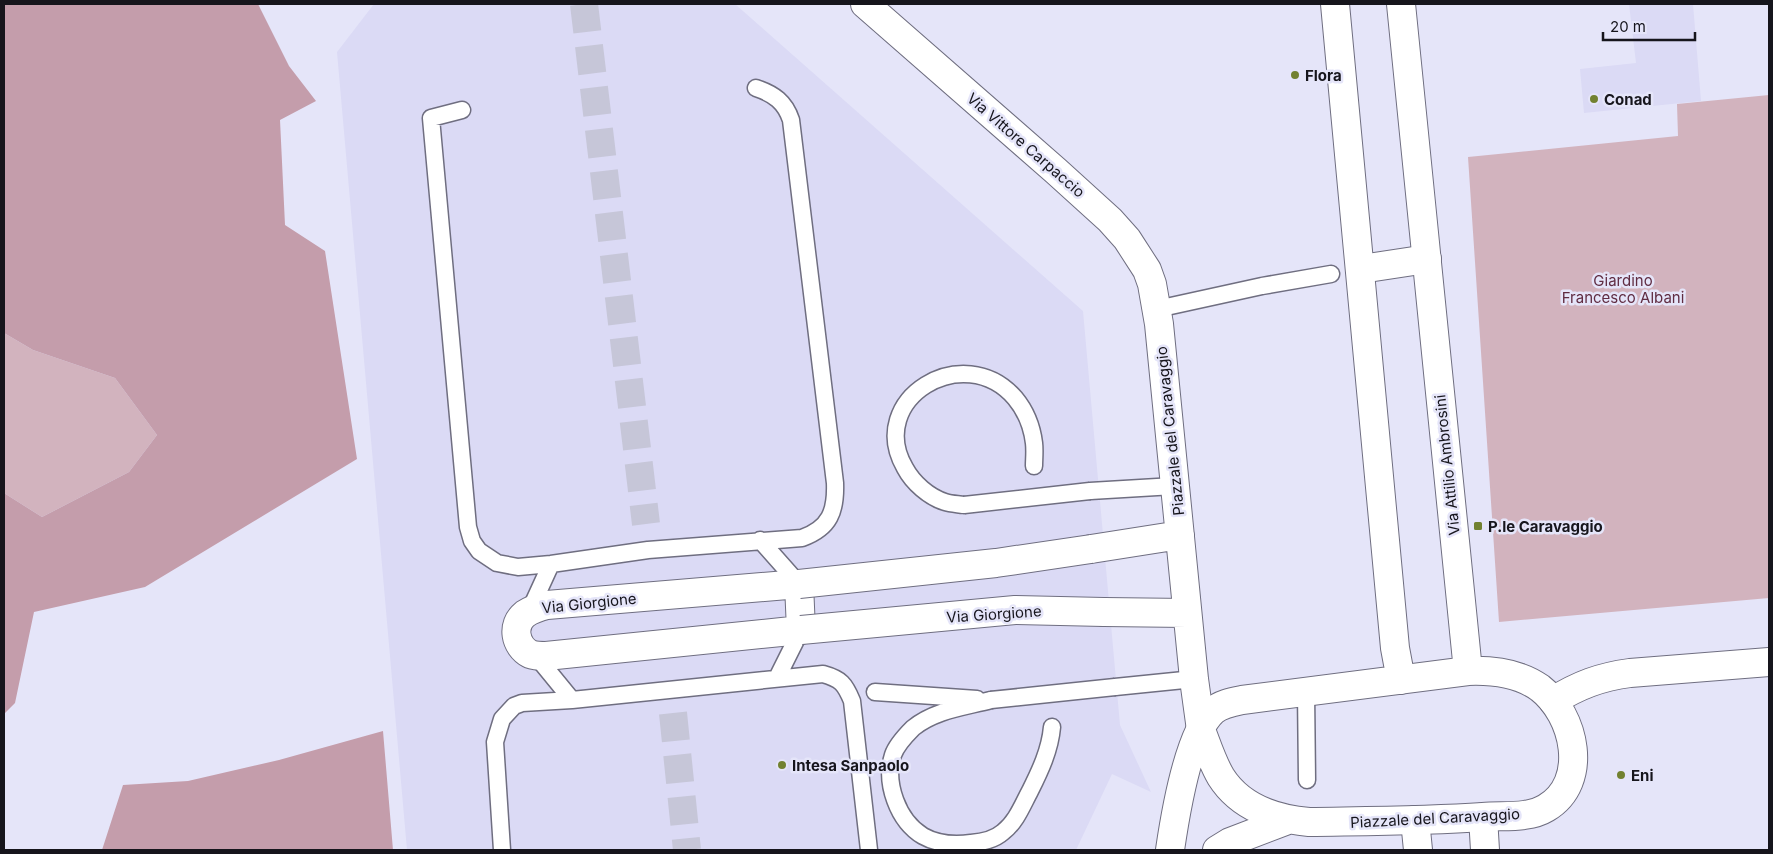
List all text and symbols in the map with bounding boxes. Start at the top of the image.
scale bar [1603,10,1696,42]
text: 20 m [1610,17,1646,36]
place label: Flora [1305,66,1342,85]
marker: Flora [1289,69,1301,81]
street label: Via Vittore Carpaccio [963,89,1089,201]
place label: Conad [1604,90,1652,109]
marker: Conad [1588,93,1600,105]
park label: Giardino Francesco Albani [1562,271,1684,307]
street label: Piazzale del Caravaggio [1152,345,1188,517]
street label: Via Attilio Ambrosini [1430,394,1464,536]
place label: P.le Caravaggio [1488,517,1603,536]
marker: P.le Caravaggio [1472,520,1484,532]
street label: Via Giorgione [541,589,637,617]
street label: Via Giorgione [946,601,1042,627]
place label: Intesa Sanpaolo [792,756,909,775]
marker: Intesa Sanpaolo [776,759,788,771]
place label: Eni [1631,766,1654,785]
marker: Eni [1615,769,1627,781]
street label: Piazzale del Caravaggio [1350,804,1520,832]

